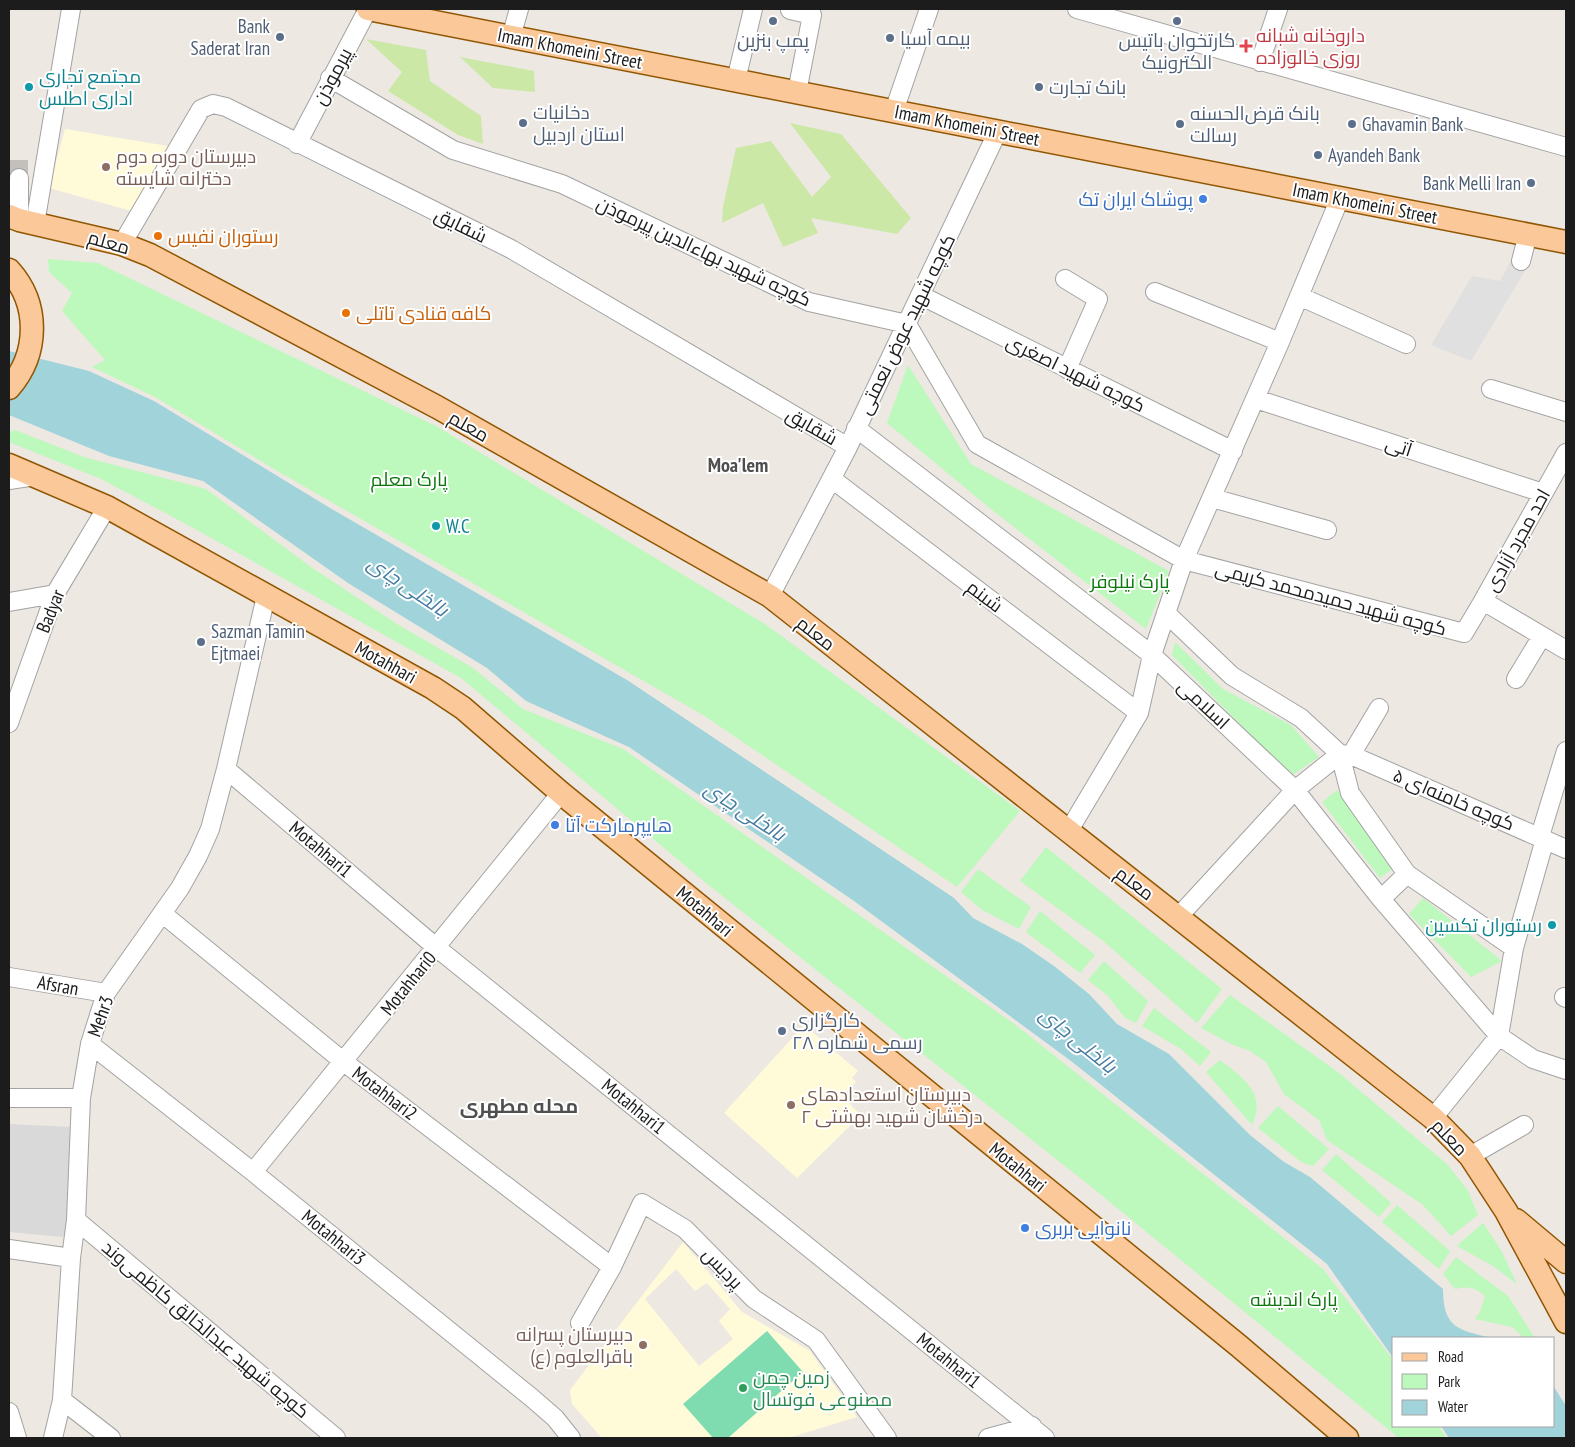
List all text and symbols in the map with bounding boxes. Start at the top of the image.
place label: Bank Saderat Iran [191,14,271,60]
marker: پمپ بنزین [767,15,779,27]
marker: کارتخوان باتیس الکترونیک [1171,15,1183,27]
street label: Imam Khomeini Street [496,22,645,74]
place label: داروخانه شبانه روزی خالوزاده [1256,23,1365,69]
place label: بیمه آسیا [900,26,971,50]
place label: پمپ بنزین [737,28,809,53]
place label: کارتخوان باتیس الکترونیک [1119,28,1235,74]
marker: Bank Saderat Iran [274,31,286,43]
marker: بیمه آسیا [884,32,896,44]
marker: داروخانه شبانه روزی خالوزاده [1240,40,1252,52]
street label: پیرموذن [307,43,358,109]
place label: مجتمع تجاری اداری اطلس [39,64,141,110]
place label: بانک تجارت [1049,75,1126,99]
marker: مجتمع تجاری اداری اطلس [23,81,35,93]
marker: بانک تجارت [1033,81,1045,93]
street label: Imam Khomeini Street [893,99,1042,151]
place label: دخانیات استان اردبیل [533,100,625,146]
place label: بانک قرض‌الحسنه رسالت [1190,101,1320,147]
place label: Ghavamin Bank [1362,112,1464,136]
marker: دخانیات استان اردبیل [517,117,529,129]
marker: بانک قرض‌الحسنه رسالت [1174,118,1186,130]
marker: Ghavamin Bank [1346,118,1358,130]
place label: Ayandeh Bank [1328,143,1421,167]
place label: دبیرستان دوره دوم دخترانه شایسته [116,144,256,190]
marker: Ayandeh Bank [1312,149,1324,161]
marker: دبیرستان دوره دوم دخترانه شایسته [100,161,112,173]
place label: Bank Melli Iran [1423,171,1521,195]
street label: Imam Khomeini Street [1291,177,1440,229]
marker: Bank Melli Iran [1525,177,1537,189]
place label: پوشاک ایران تک [1078,187,1193,212]
street label: کوچه شهید بهاءالدین پیرموذن [592,191,815,312]
marker: پوشاک ایران تک [1197,193,1209,205]
street label: شقایق [430,202,491,249]
place label: رستوران نفیس [168,224,279,248]
street label: معلم [85,225,133,261]
marker: رستوران نفیس [152,230,164,242]
street label: کوچه شهید عوض نعمتی [852,230,961,419]
place label: کافه قنادی تاتلی [356,301,491,325]
marker: کافه قنادی تاتلی [340,307,352,319]
street label: کوچه شهید اصغری [1002,329,1150,418]
street label: شقایق [781,402,842,451]
street label: معلم [444,405,493,449]
street label: آتی [1382,430,1416,462]
district label: Moa'lem [708,452,768,478]
park label: پارک معلم [370,467,448,493]
street label: احد مجرد آزادی [1479,484,1555,596]
place label: W.C [446,514,470,538]
marker: W.C [430,520,442,532]
water label: بالخلی چای [362,550,455,624]
street label: کوچه شهید حمیدمحمد کریمی [1212,556,1449,641]
park label: پارک نیلوفر [1089,569,1170,594]
street label: شبنم [961,575,1008,619]
street label: Badyar [30,585,70,636]
street label: معلم [791,610,840,657]
place label: Sazman Tamin Ejtmaei [211,619,305,665]
street label: Motahhari [351,635,421,689]
marker: Sazman Tamin Ejtmaei [195,636,207,648]
street label: اسلامی [1173,674,1235,734]
street label: کوچه خامنه‌ای ۵ [1389,763,1518,836]
water label: بالخلی چای [699,775,792,849]
place label: هایپرمارکت آتا [565,813,672,838]
street label: Motahhari1 [284,816,358,882]
marker: هایپرمارکت آتا [549,819,561,831]
street label: معلم [1110,861,1159,907]
street label: Motahhari [672,880,738,942]
place label: رستوران تکسین [1425,913,1542,937]
marker: رستوران تکسین [1546,919,1558,931]
street label: Motahhari0 [375,946,441,1020]
street label: Afsran [36,970,80,1000]
street label: Mehr3 [82,992,118,1040]
water label: بالخلی چای [1034,1001,1123,1081]
place label: کارگزاری رسمی شماره ۲۸ [792,1008,923,1054]
marker: کارگزاری رسمی شماره ۲۸ [776,1025,788,1037]
street label: Motahhari2 [348,1061,422,1125]
street label: Motahhari1 [597,1073,671,1139]
place label: دبیرستان استعدادهای درخشان شهید بهشتی ۲ [801,1082,983,1128]
district label: محله مطهری [460,1093,578,1119]
marker: دبیرستان استعدادهای درخشان شهید بهشتی ۲ [785,1099,797,1111]
street label: معلم [1425,1113,1473,1162]
street label: Motahhari [984,1137,1052,1197]
street label: Motahhari3 [297,1204,371,1270]
place label: نانوایی بربری [1035,1216,1131,1240]
marker: نانوایی بربری [1019,1222,1031,1234]
street label: کوچه شهید عبدالخالق کاظمی‌وند [97,1235,315,1424]
street label: پردیس [697,1242,749,1295]
park label: پارک اندیشه [1250,1287,1338,1312]
place label: دبیرستان پسرانه باقرالعلوم (ع) [516,1322,633,1370]
street label: Motahhari1 [912,1327,986,1393]
legend [1392,1337,1555,1427]
marker: دبیرستان پسرانه باقرالعلوم (ع) [637,1339,649,1351]
text: Road [1438,1347,1464,1366]
place label: زمین چمن مصنوعی فوتسال [753,1365,892,1411]
text: Park [1438,1372,1460,1391]
marker: زمین چمن مصنوعی فوتسال [737,1382,749,1394]
text: Water [1438,1397,1469,1416]

